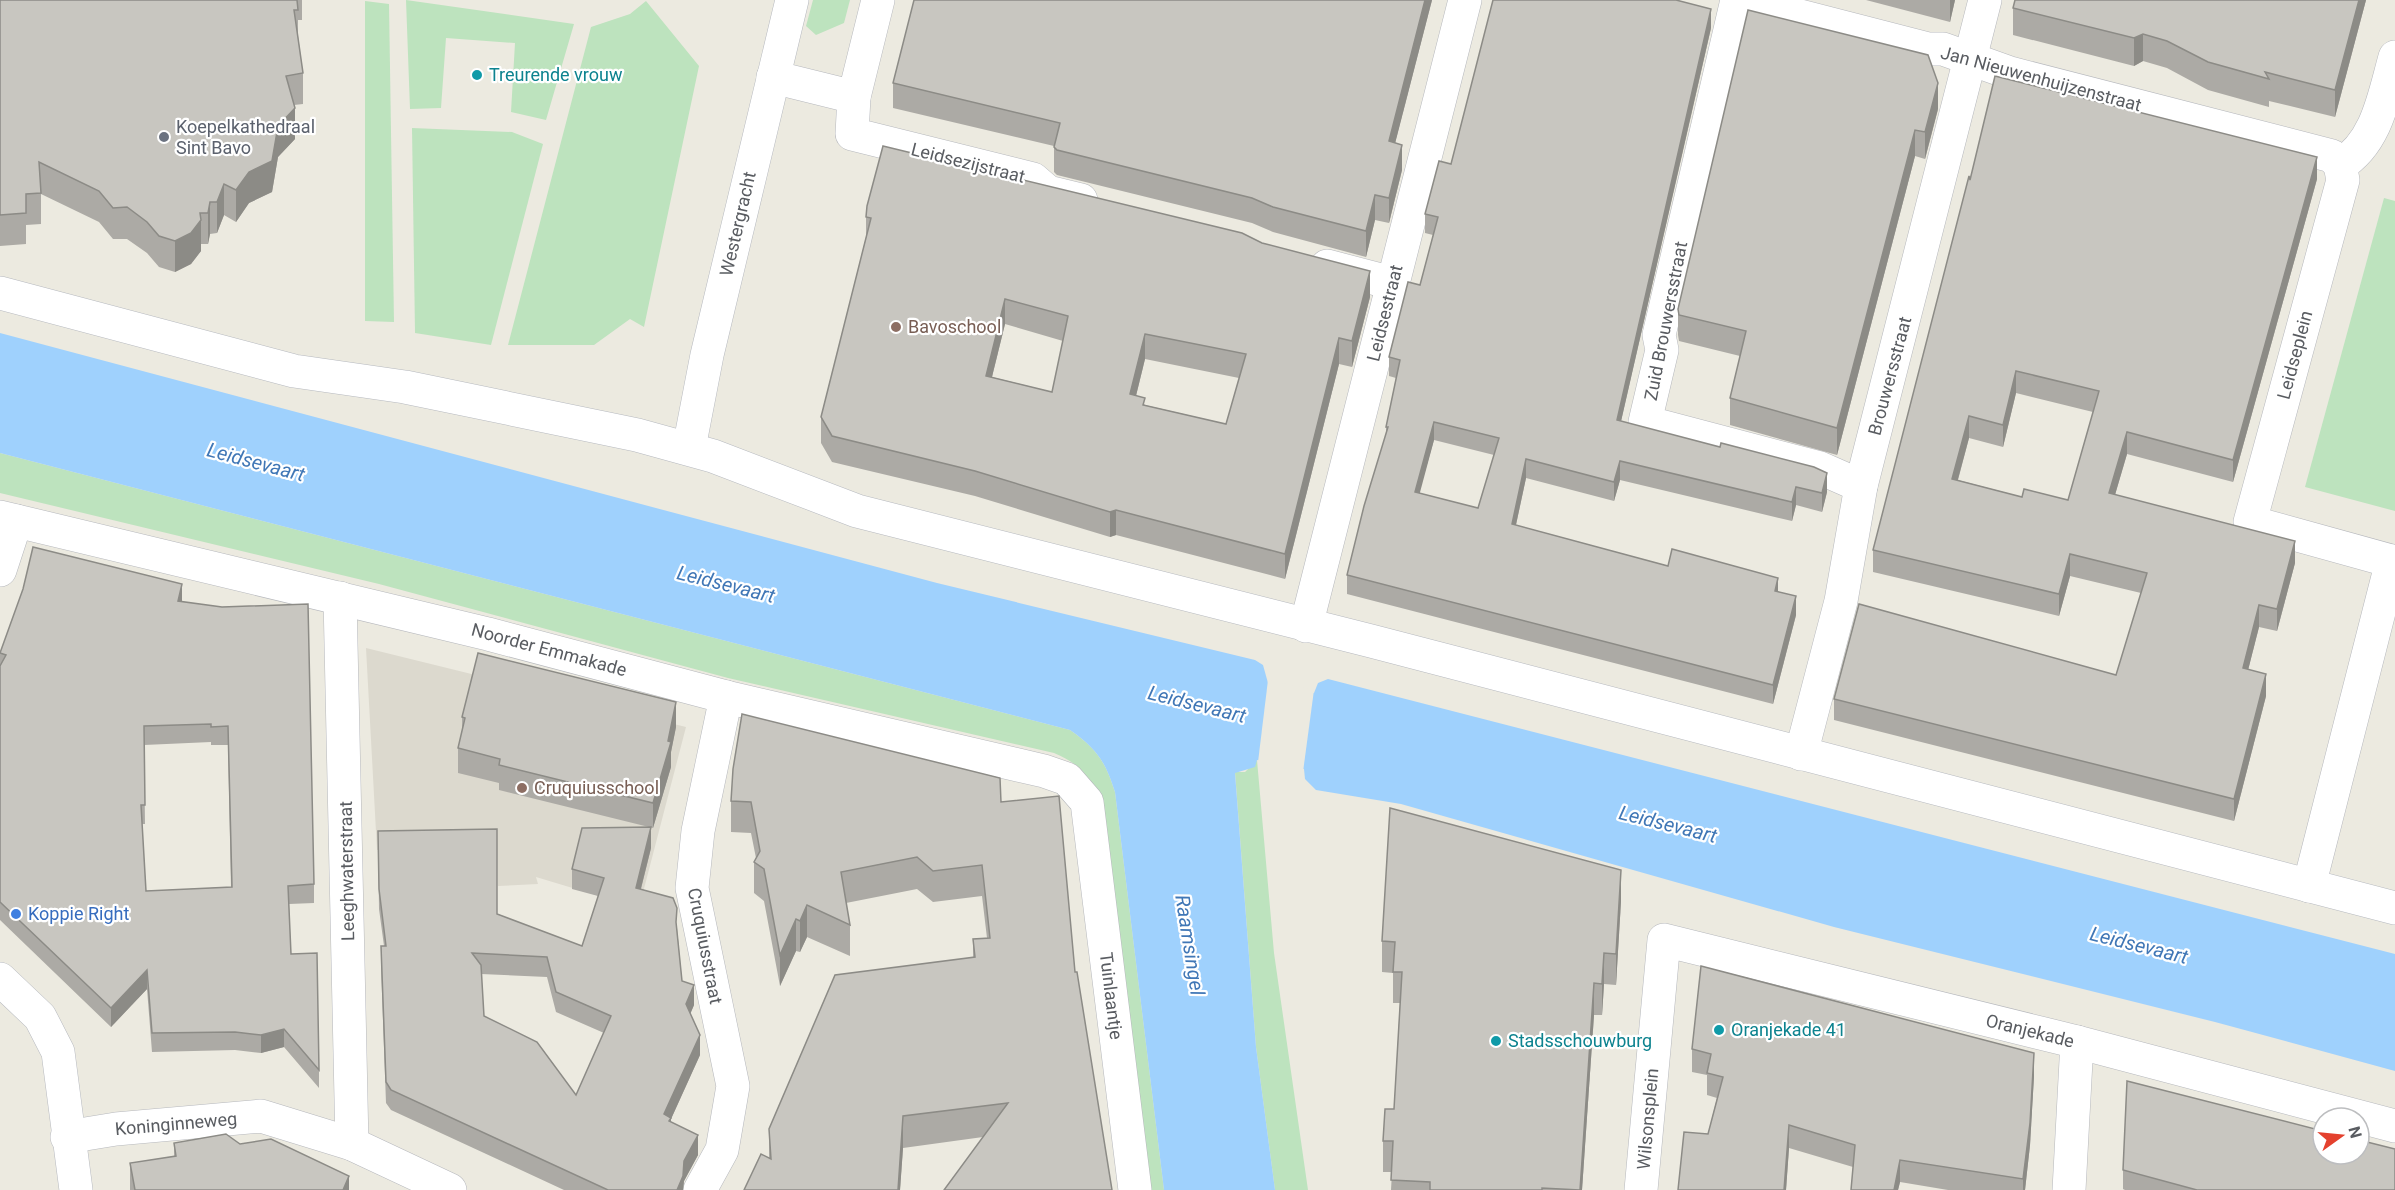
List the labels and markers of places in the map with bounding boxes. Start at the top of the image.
place label: Treurende vrouw [489,64,623,85]
marker: Treurende vrouw [470,68,484,82]
place label: Koepelkathedraal Sint Bavo [176,116,315,158]
marker: Koepelkathedraal Sint Bavo [157,130,171,144]
place label: Bavoschool [908,316,1001,337]
marker: Bavoschool [889,320,903,334]
place label: Cruquiusschool [534,777,659,798]
marker: Cruquiusschool [515,781,529,795]
place label: Koppie Right [28,903,129,924]
marker: Koppie Right [9,907,23,921]
place label: Oranjekade 41 [1731,1019,1846,1040]
marker: Oranjekade 41 [1712,1023,1726,1037]
place label: Stadsschouwburg [1508,1030,1652,1051]
marker: Stadsschouwburg [1489,1034,1503,1048]

